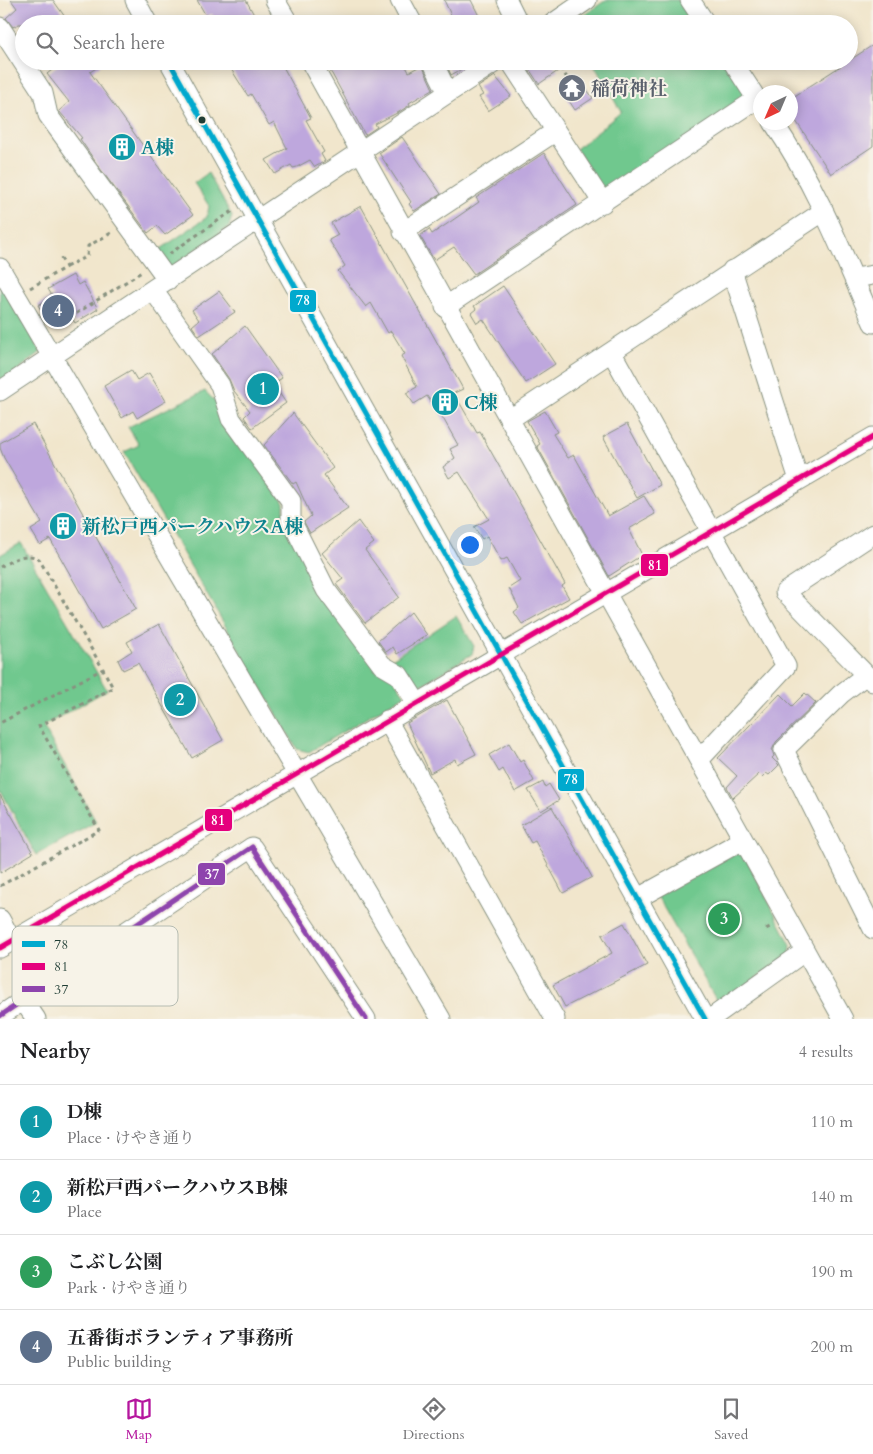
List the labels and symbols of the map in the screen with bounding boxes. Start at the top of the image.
temple icon: 稲荷神社 [557,73,587,103]
place label: 稲荷神社 [591,76,667,102]
north arrow [753,85,798,130]
unlabelled marker [197,115,207,125]
building icon: A棟 [107,132,137,162]
place label: A棟 [141,135,174,161]
line badge: 78 [289,289,317,313]
text: 78 [296,291,310,310]
pin: 4 [42,292,74,330]
pin: 1 [247,370,279,408]
building icon: C棟 [430,387,460,417]
place label: C棟 [464,390,498,416]
building icon: 新松戸西パークハウスA棟 [48,511,78,541]
place label: 新松戸西パークハウスA棟 [82,514,304,540]
your location [457,532,483,558]
line badge: 81 [640,553,669,577]
text: 81 [648,556,662,575]
pin: 2 [164,681,196,719]
line badge: 78 [557,768,585,792]
text: 78 [564,770,578,789]
line badge: 81 [204,808,233,832]
text: 81 [211,811,225,830]
line badge: 37 [197,862,226,886]
text: 37 [205,865,219,884]
pin: 3 [708,900,740,938]
legend [12,926,178,1006]
text: 78 [54,935,68,954]
text: 81 [54,957,68,976]
text: 37 [54,980,68,999]

